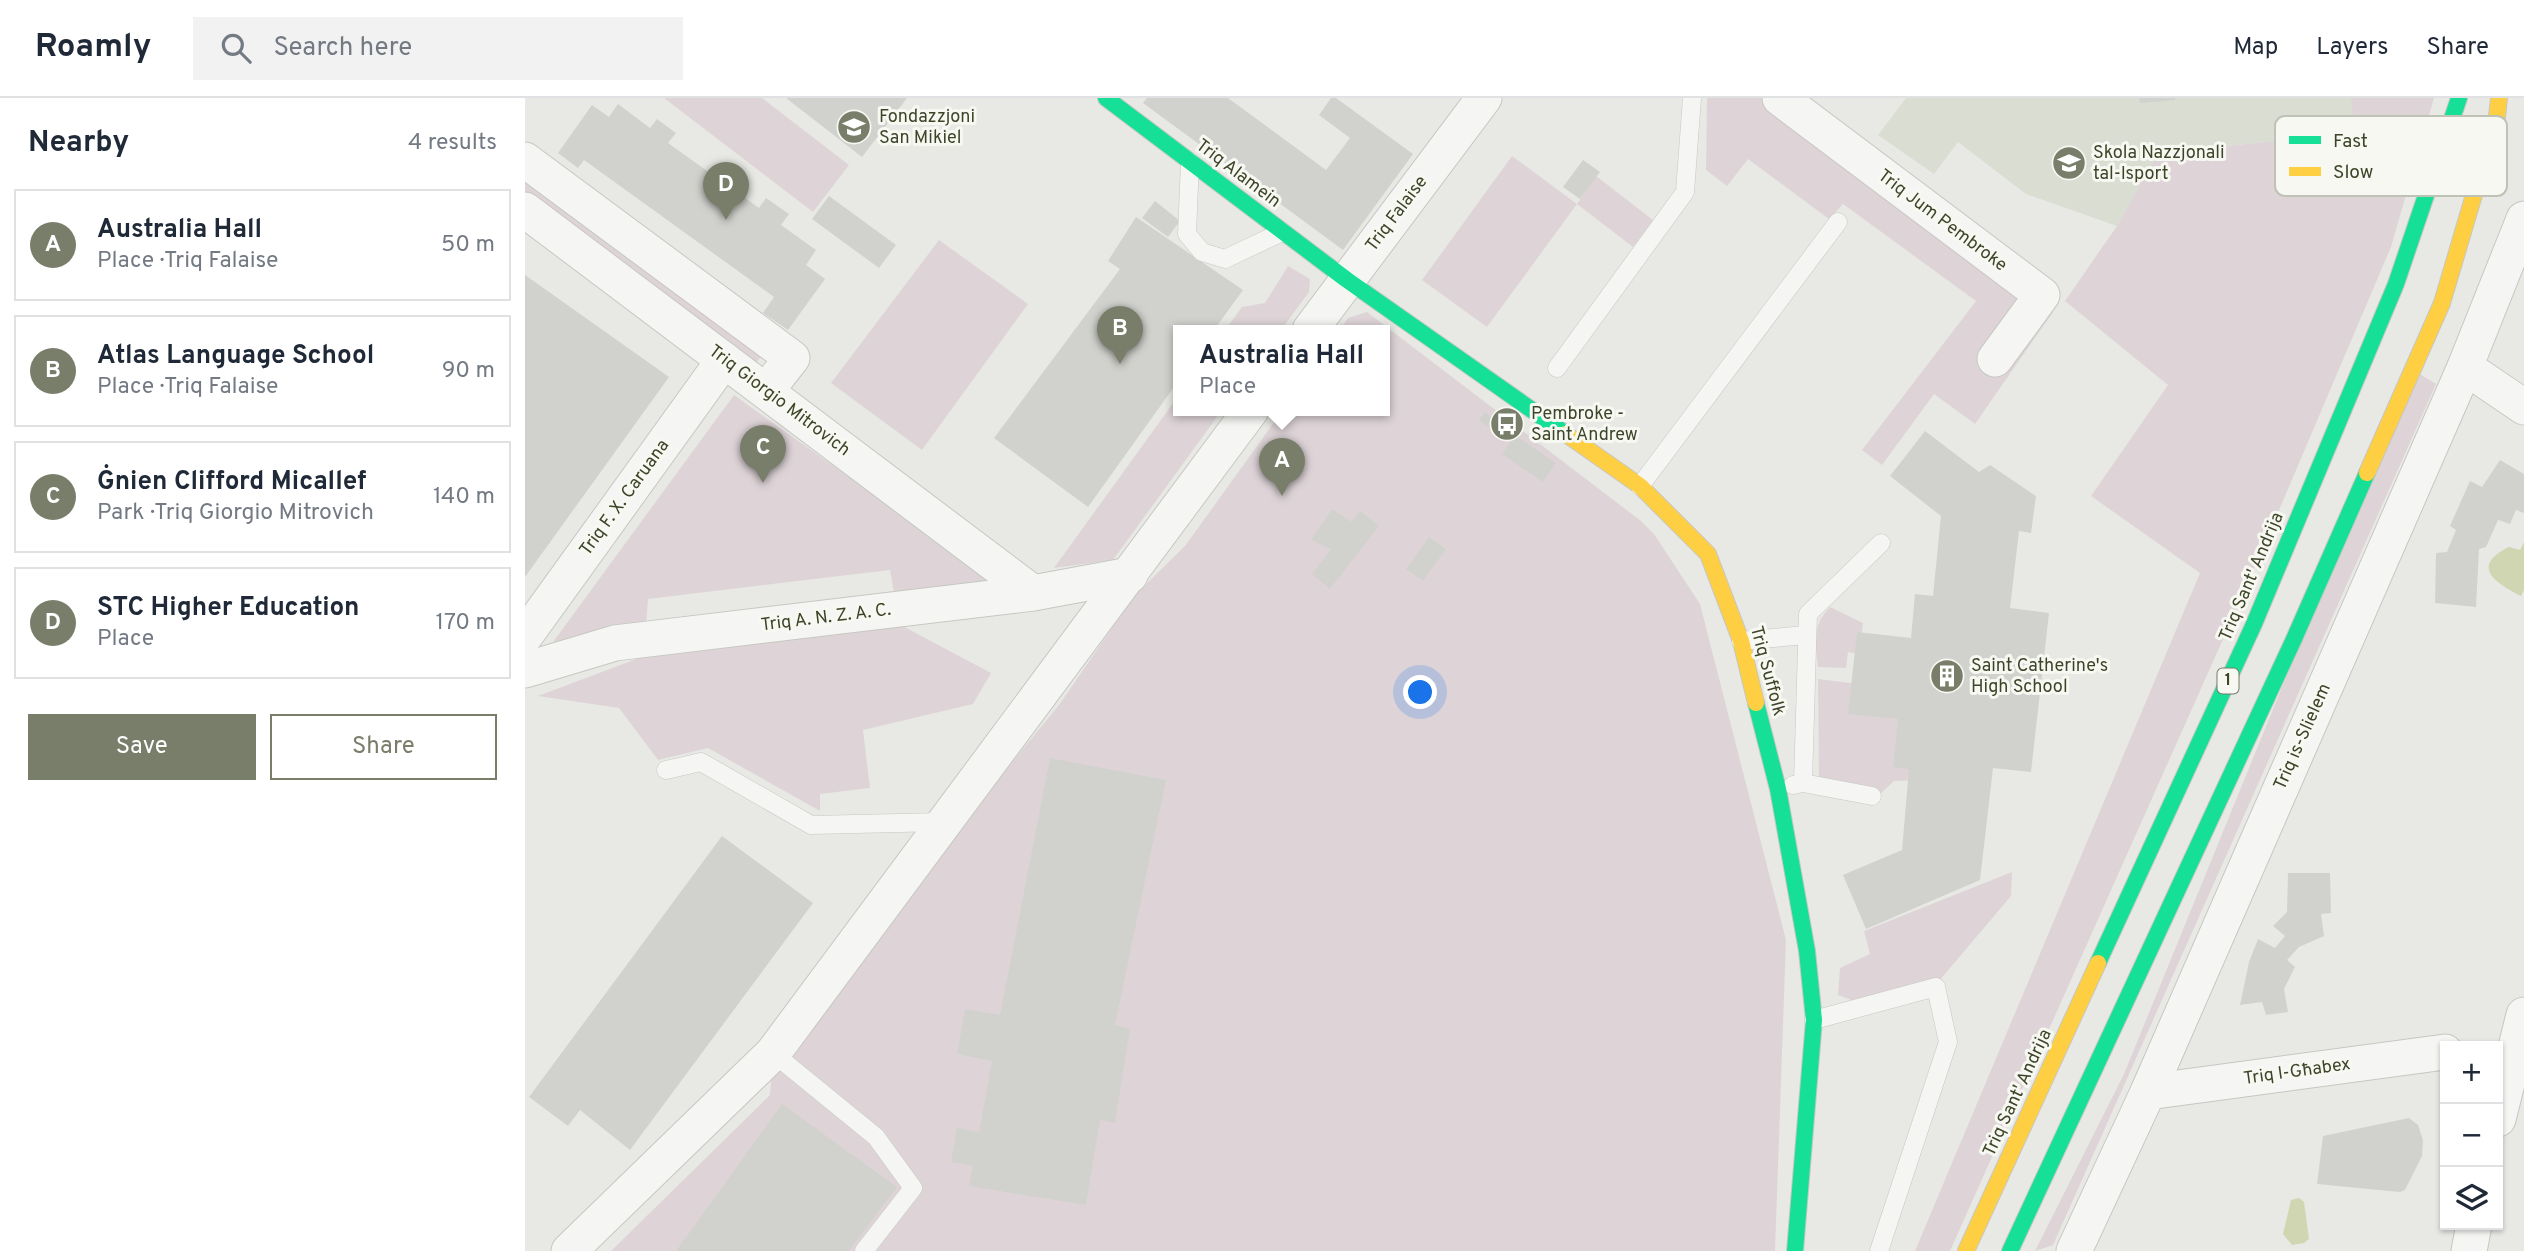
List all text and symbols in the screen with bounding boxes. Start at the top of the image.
search box [193,17,683,80]
text: Roamly [35,27,151,69]
icon: search [217,29,255,67]
text: Search here [273,32,412,65]
text: Map [2233,33,2278,63]
text: Layers [2316,33,2388,63]
text: Share [2426,33,2489,63]
place label: Fondazzjoni San Mikiel [879,106,975,150]
school or university icon: Fondazzjoni San Mikiel [835,108,873,146]
legend [2275,116,2507,196]
text: Nearby [28,125,129,162]
text: 4 results [408,129,497,158]
text: Fast [2333,130,2368,154]
street label: Triq Alamein [1191,135,1285,213]
place label: Skola Nazzjonali tal-Isport [2093,142,2225,186]
school or university icon: Skola Nazzjonali tal-Isport [2050,144,2088,182]
text: Slow [2333,161,2373,185]
pin: D [703,162,749,220]
street label: Triq Jum Pembroke [1873,165,2011,277]
street label: Triq Falaise [1361,171,1433,257]
text: Australia Hall [97,214,262,247]
text: A [45,231,61,260]
text: 50 m [441,231,495,260]
text: Place · Triq Falaise [97,247,278,276]
pin: B [1097,306,1143,364]
popup [1173,325,1390,416]
text: Atlas Language School [97,340,374,373]
street label: Triq Giorgio Mitrovich [703,340,855,462]
text: Australia Hall [1199,340,1364,373]
text: B [45,357,61,386]
text: 90 m [442,357,495,386]
text: Place · Triq Falaise [97,373,278,402]
text: Place [1199,373,1256,402]
place label: Pembroke - Saint Andrew [1531,403,1638,447]
bus stop icon: Pembroke - Saint Andrew [1488,405,1526,443]
pin: C [740,425,786,483]
street label: Triq F. X. Caruana [575,435,675,561]
pin: A [1259,438,1305,496]
text: Ġnien Clifford Micallef [97,466,366,499]
text: C [46,483,60,512]
text: 140 m [433,483,495,512]
text: Park · Triq Giorgio Mitrovich [97,499,374,528]
street label: Triq Sant' Andrija [2214,509,2290,645]
text: STC Higher Education [97,592,359,625]
street label: Triq A. N. Z. A. C. [760,599,892,637]
text: D [45,609,61,638]
text: 170 m [436,609,495,638]
street label: Triq Suffolk [1744,624,1790,718]
text: Place [97,625,154,654]
place label: Saint Catherine's High School [1971,655,2108,699]
building icon: Saint Catherine's High School [1928,657,1966,695]
road number: 1 [2217,668,2239,694]
your location [1403,675,1437,709]
street label: Triq is-Slielem [2269,680,2337,794]
button: Save [28,714,256,780]
button: Share [270,714,497,780]
street label: Triq Sant' Andrija [1978,1026,2058,1160]
map controls [2440,1041,2503,1230]
button: + [2440,1041,2503,1104]
street label: Triq l-Għabex [2242,1053,2352,1091]
button: − [2440,1104,2503,1167]
button: layers [2440,1167,2503,1230]

